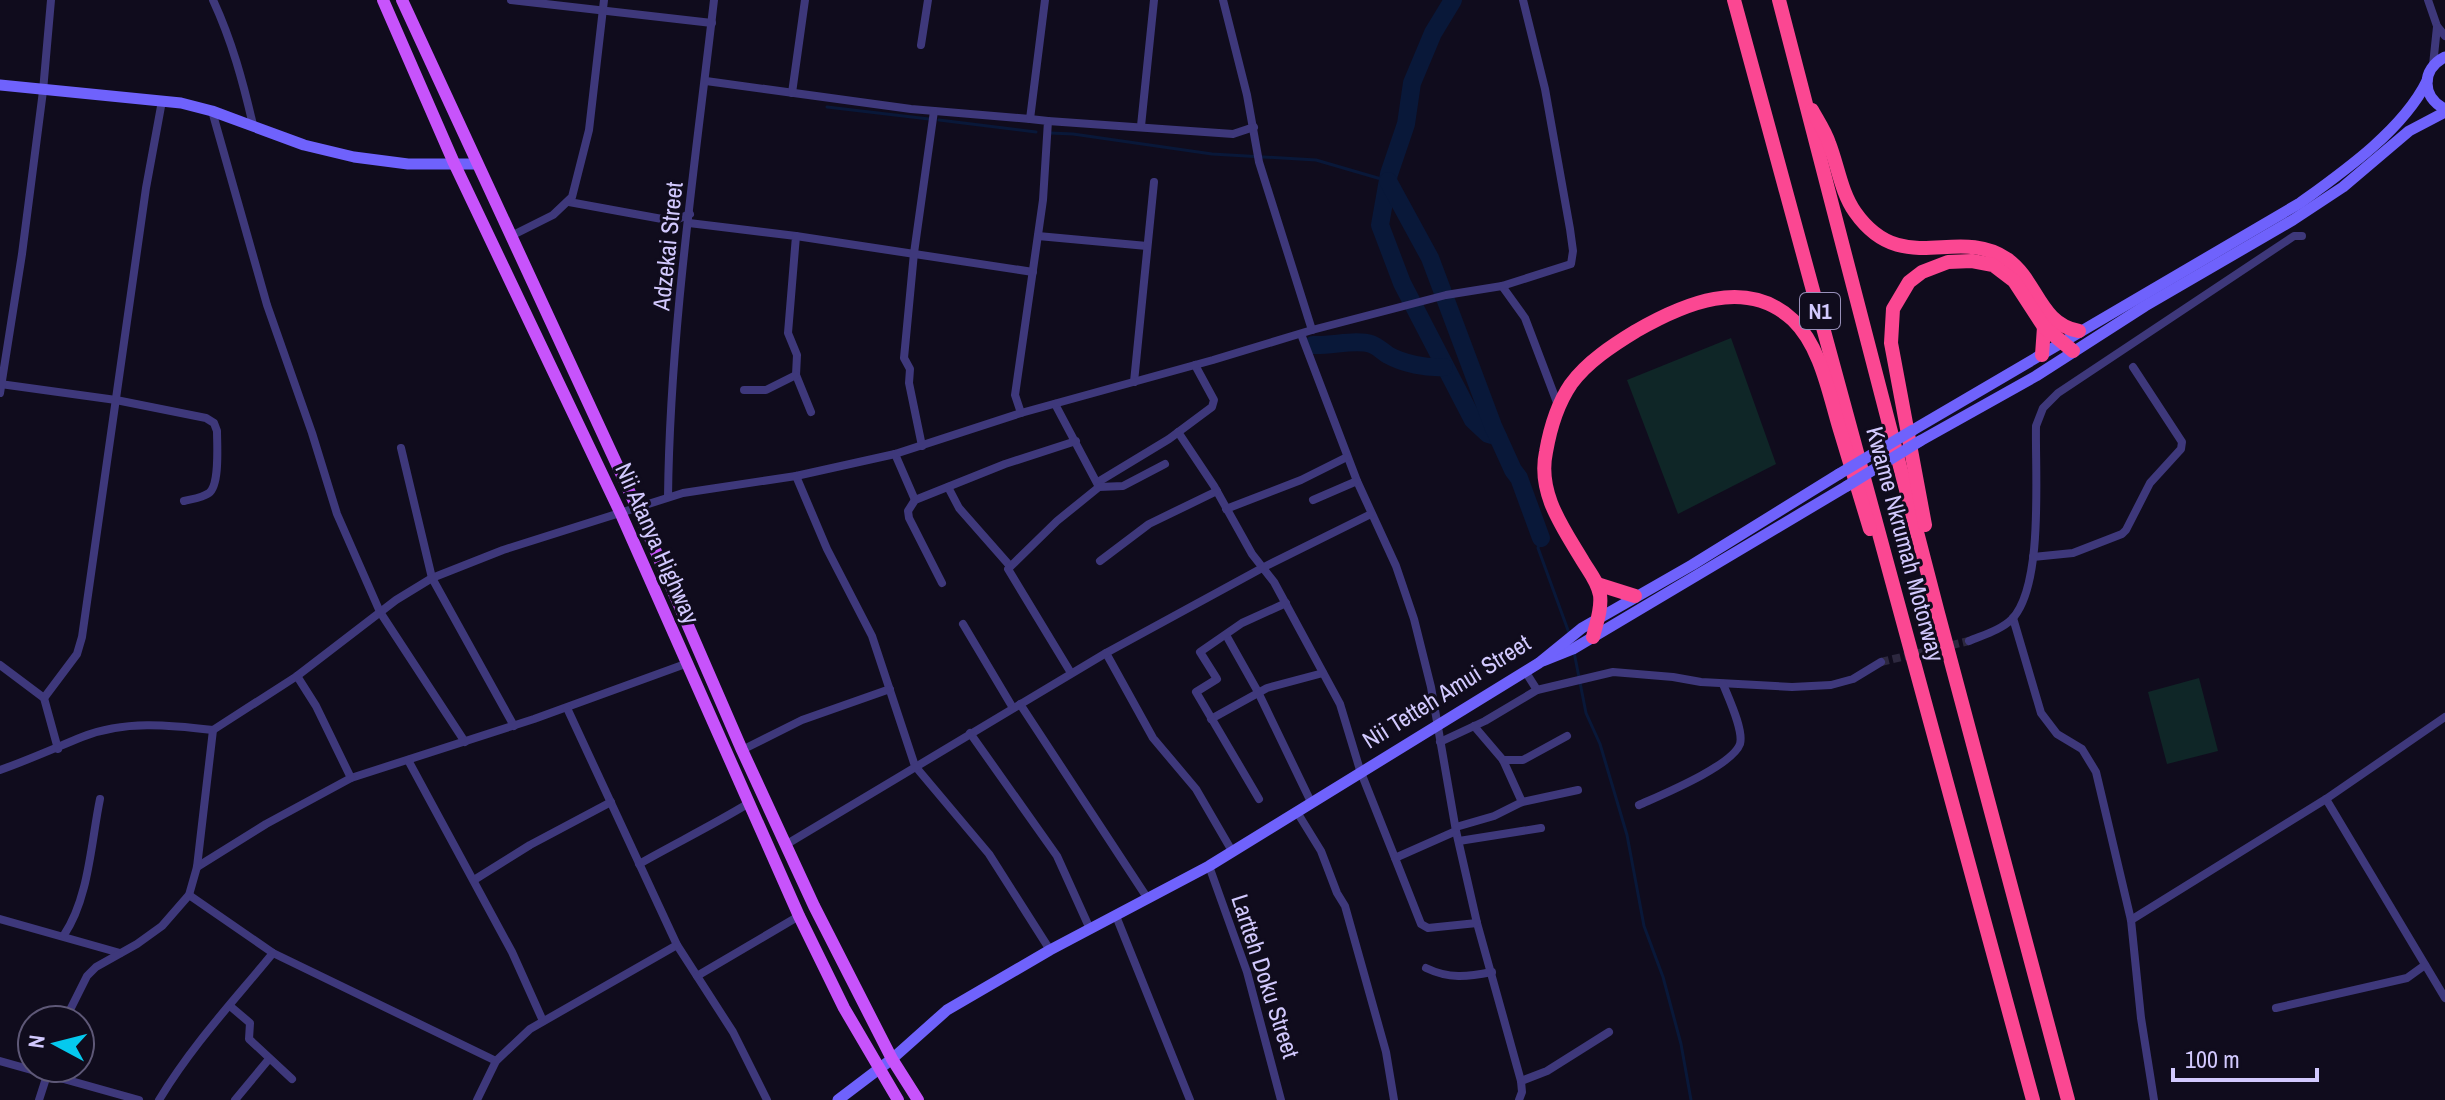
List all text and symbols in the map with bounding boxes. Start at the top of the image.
street label: Adzekai Street [644,180,690,313]
road number: N1 [1800,293,1840,329]
street label: Kwame Nkrumah Motorway [1859,423,1953,665]
street label: Nii Atanya Highway [608,458,708,629]
street label: Nii Tetteh Amui Street [1356,626,1536,755]
street label: Lartteh Doku Street [1224,890,1308,1063]
north arrow [16,1004,96,1084]
scale bar [2173,1032,2317,1082]
text: N [20,1033,52,1050]
text: 100 m [2185,1043,2240,1075]

